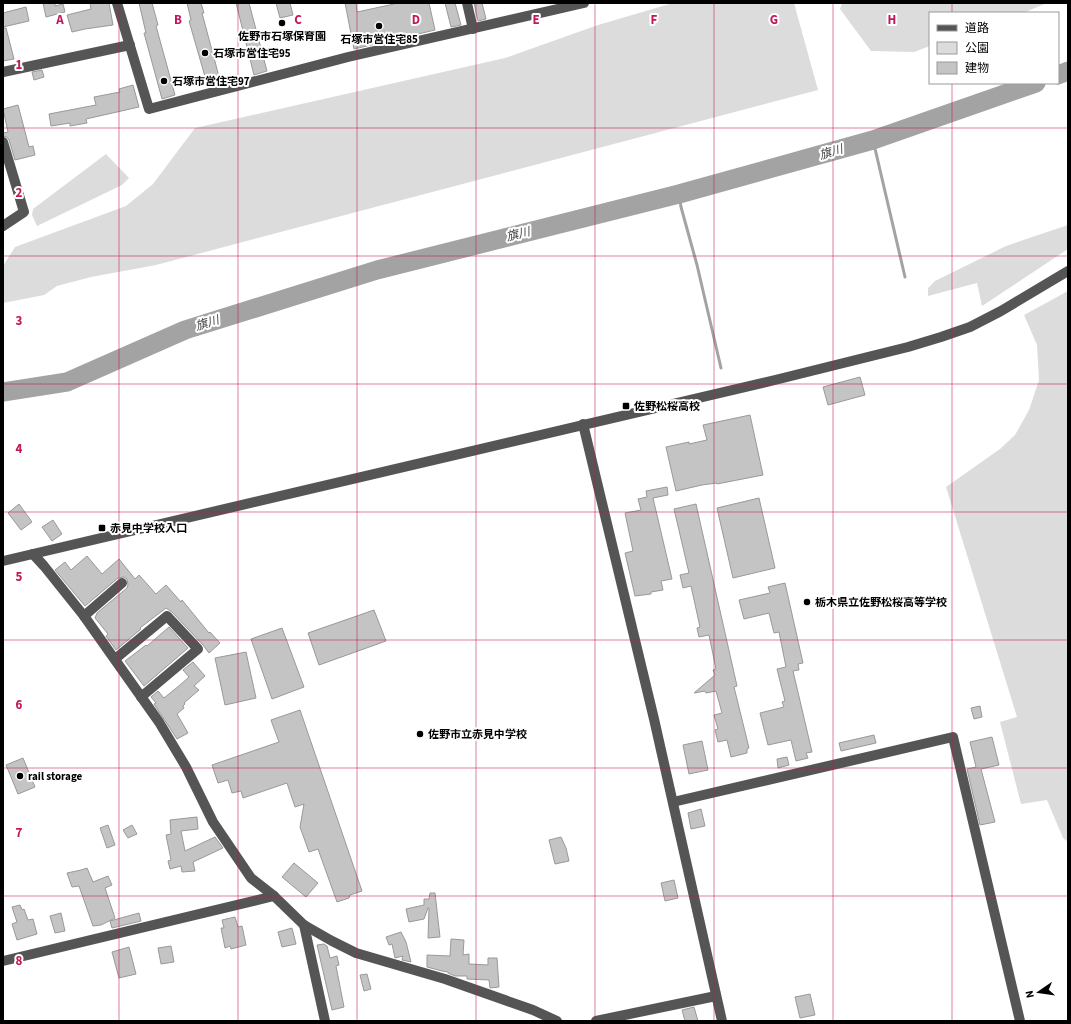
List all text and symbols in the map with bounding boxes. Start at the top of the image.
text: A [55,11,64,29]
text: B [174,11,182,29]
text: C [294,11,302,29]
text: D [412,11,420,29]
text: E [532,11,540,29]
text: F [651,11,658,29]
text: G [770,11,778,29]
text: H [888,11,896,29]
legend [929,12,1059,84]
marker: 佐野市石塚保育園 [277,18,287,28]
text: 道路 [965,20,989,37]
marker: 石塚市営住宅85 [374,21,384,31]
place label: 佐野市石塚保育園 [238,29,326,44]
place label: 石塚市営住宅85 [340,32,418,47]
text: 公園 [965,40,989,57]
place label: 石塚市営住宅95 [213,46,291,61]
marker: 石塚市営住宅95 [200,48,210,58]
text: 1 [16,56,23,74]
text: 建物 [965,60,989,77]
place label: 石塚市営住宅97 [172,74,250,89]
marker: 石塚市営住宅97 [159,76,169,86]
water label: 旗川 [817,140,847,164]
text: 2 [16,184,23,202]
water label: 旗川 [504,223,534,246]
water label: 旗川 [193,311,223,335]
text: 3 [16,312,23,330]
place label: 佐野松桜高校 [634,399,700,414]
marker: 佐野松桜高校 [621,401,631,411]
text: 4 [16,440,23,458]
place label: 赤見中学校入口 [110,521,187,536]
marker: 赤見中学校入口 [97,523,107,533]
text: 5 [16,568,23,586]
place label: 栃木県立佐野松桜高等学校 [815,595,947,610]
marker: 栃木県立佐野松桜高等学校 [802,597,812,607]
text: 6 [16,696,23,714]
place label: 佐野市立赤見中学校 [428,727,527,742]
marker: 佐野市立赤見中学校 [415,729,425,739]
place label: rail storage [28,769,83,784]
marker: rail storage [15,771,25,781]
text: 7 [16,824,23,842]
text: 8 [16,952,23,970]
north arrow [1019,972,1059,1012]
text: N [1022,989,1038,999]

